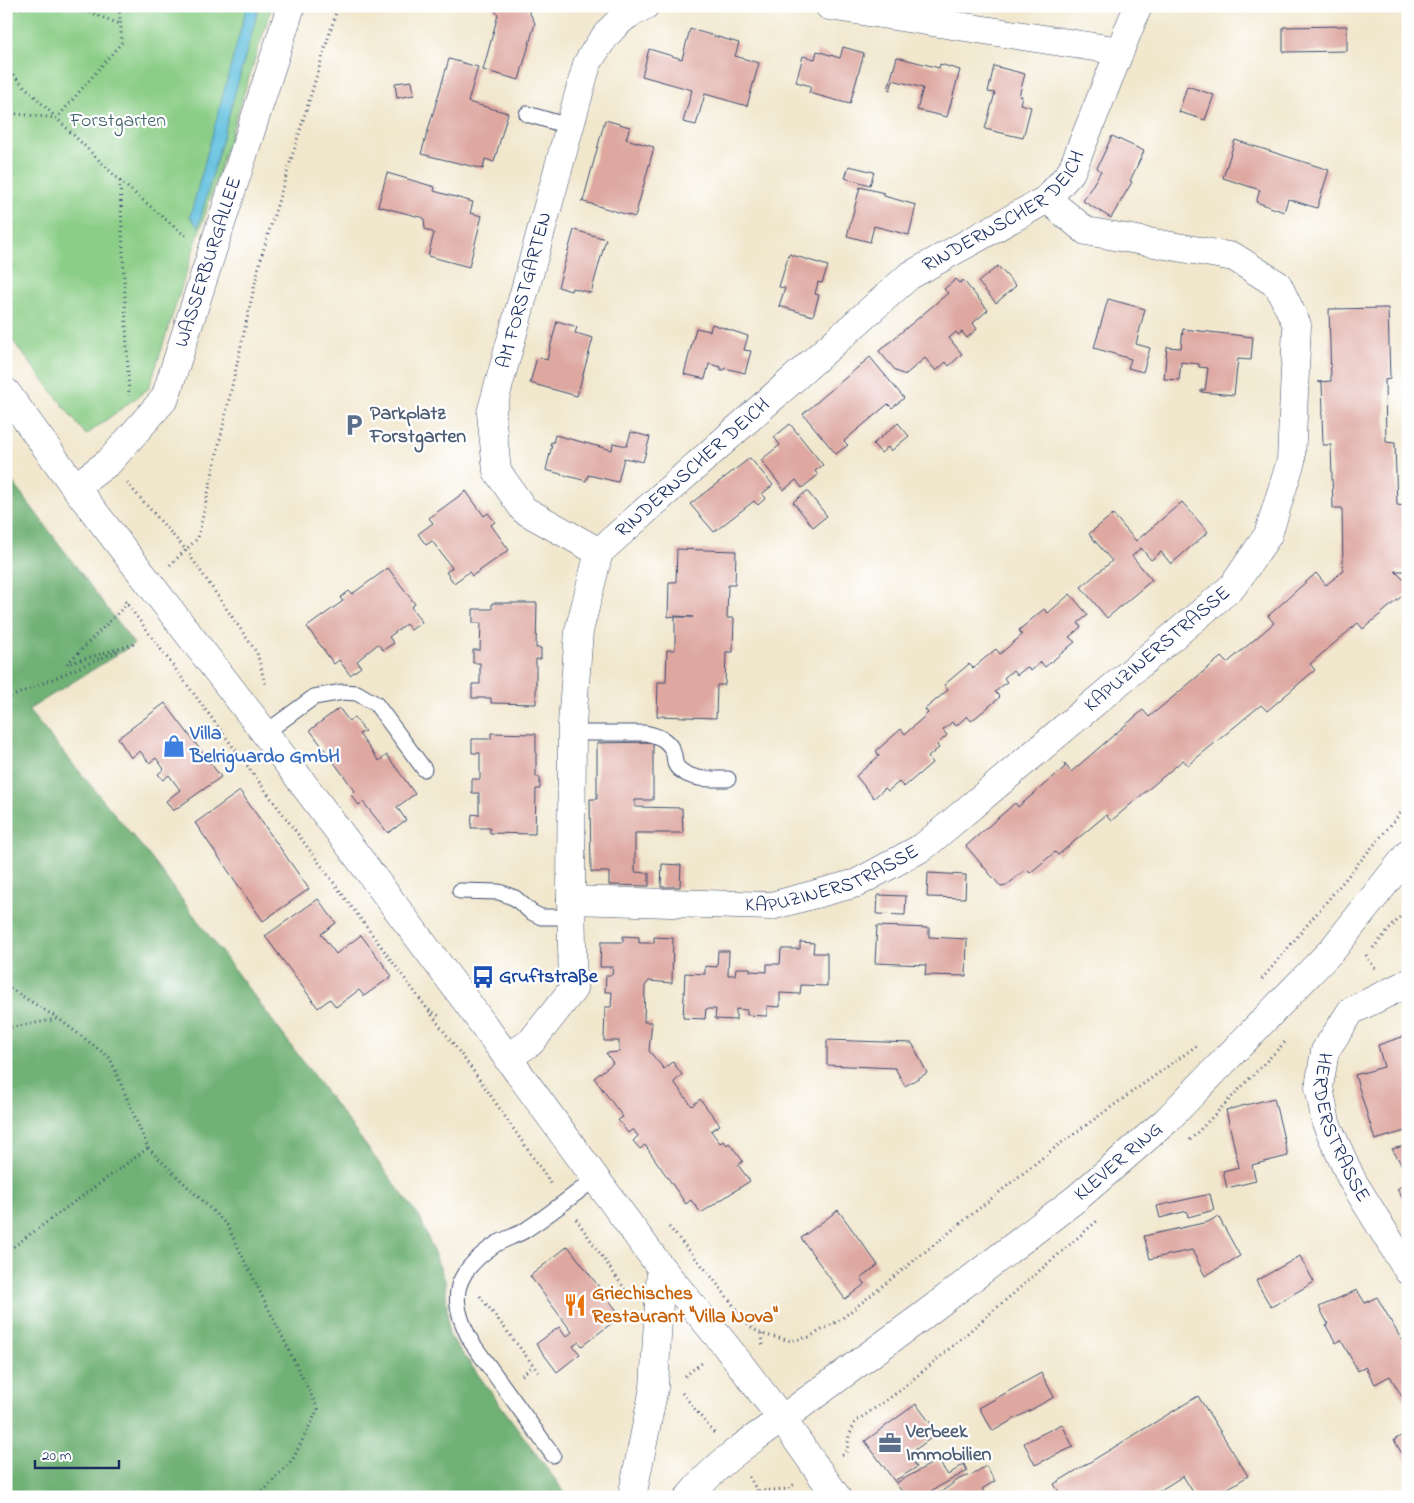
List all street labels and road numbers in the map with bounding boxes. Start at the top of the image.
street label: RINDERNSCHER DEICH [917,146,1093,280]
street label: WASSERBURGALLEE [168,173,250,351]
street label: AM FORSTGARTEN [489,209,560,372]
street label: RINDERNSCHER DEICH [609,392,777,545]
street label: KAPUZINERSTRASSE [1078,579,1237,720]
street label: KAPUZINERSTRASSE [745,837,924,921]
street label: HERDERSTRASSE [1305,1050,1377,1208]
street label: KLEVER RING [1068,1116,1169,1209]

